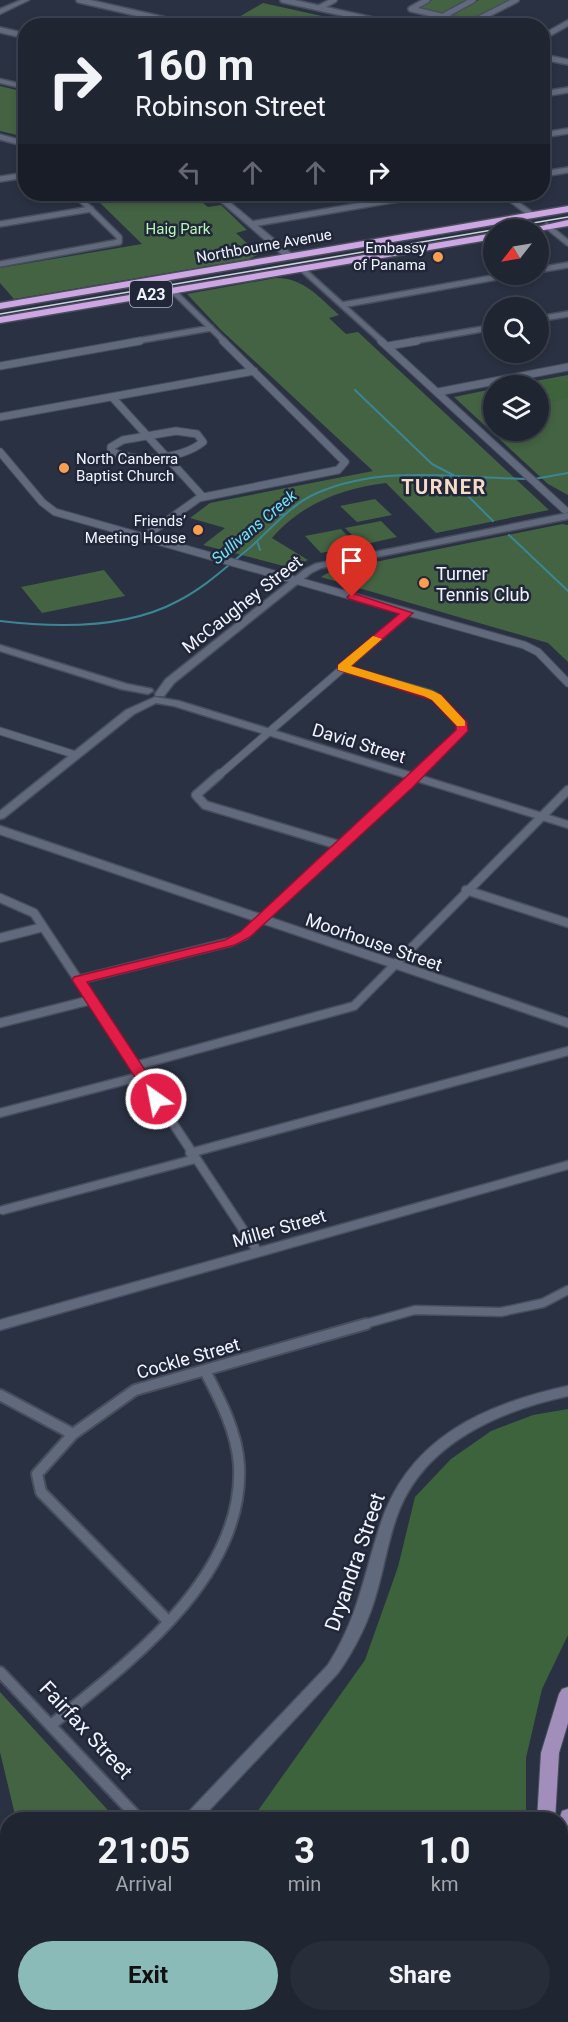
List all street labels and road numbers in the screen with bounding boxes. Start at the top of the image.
street label: Northbourne Avenue [195,225,333,267]
road number: A23 [130,281,172,307]
street label: McCaughey Street [178,551,306,657]
street label: David Street [310,719,408,767]
street label: Moorhouse Street [303,909,445,975]
street label: Miller Street [230,1205,328,1251]
street label: Cockle Street [134,1333,242,1383]
street label: Dryandra Street [320,1490,390,1634]
street label: Fairfax Street [35,1676,137,1784]

